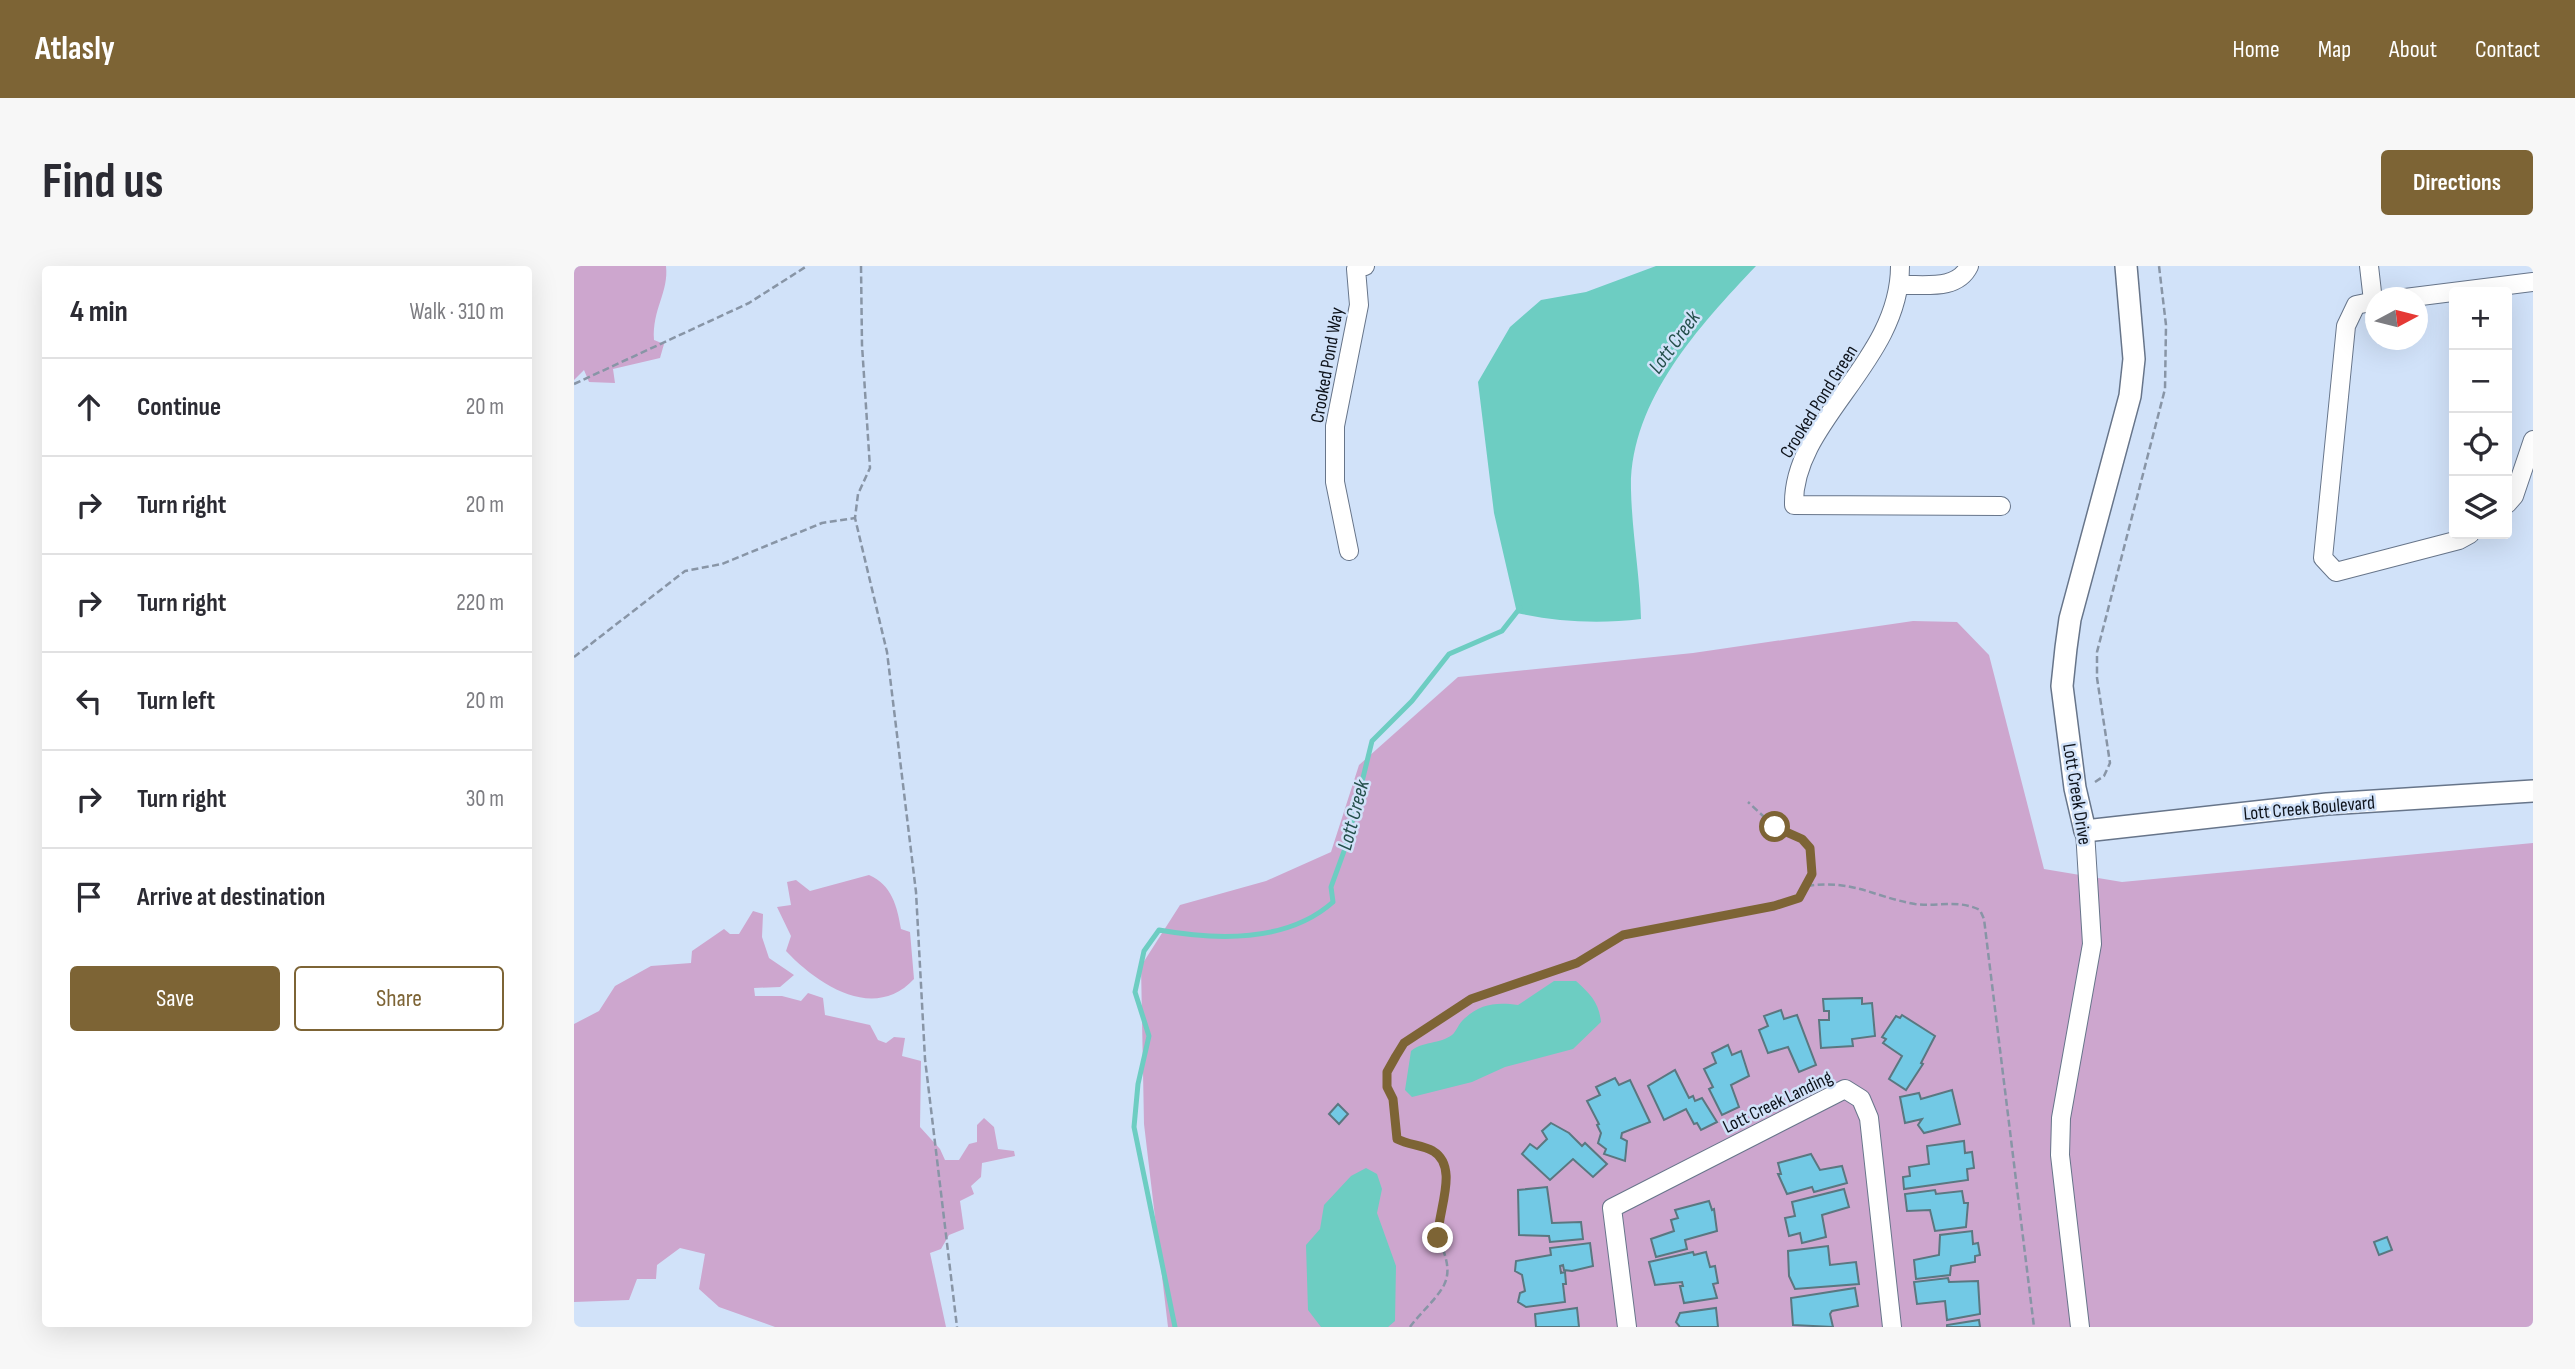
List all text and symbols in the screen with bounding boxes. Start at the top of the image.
text: Atlasly [35,29,115,69]
text: Home [2232,35,2280,64]
text: Map [2318,35,2351,64]
text: About [2389,35,2437,64]
text: Contact [2475,35,2540,64]
button: Directions [2381,150,2533,215]
text: Find us [42,153,164,212]
north arrow [2365,287,2428,350]
map controls [2449,287,2512,539]
button: + [2449,287,2512,350]
text: 4 min [70,294,128,330]
text: Walk · 310 m [409,298,504,326]
street label: Crooked Pond Way [1306,305,1349,425]
water label: Lott Creek [1643,305,1706,379]
street label: Crooked Pond Green [1775,341,1863,462]
button: − [2449,350,2512,413]
icon: ahead [70,388,108,426]
text: Continue [137,392,221,423]
text: 20 m [466,393,504,421]
button: locate [2449,413,2512,476]
button: layers [2449,476,2512,539]
icon: right [70,486,108,524]
text: Turn right [137,490,226,521]
text: 20 m [466,491,504,519]
icon: right [70,584,108,622]
text: Turn right [137,588,226,619]
text: 220 m [456,589,504,617]
icon: left [70,682,108,720]
text: Turn left [137,686,215,717]
text: 20 m [466,687,504,715]
street label: Lott Creek Drive [2057,742,2096,847]
water label: Lott Creek [1332,776,1375,853]
icon: right [70,780,108,818]
text: Turn right [137,784,226,815]
text: 30 m [466,785,504,813]
street label: Lott Creek Boulevard [2242,791,2376,826]
route start [1759,811,1790,842]
icon: arrive [70,878,108,916]
text: Arrive at destination [137,882,325,913]
button: Save [70,966,280,1031]
button: Share [294,966,504,1031]
street label: Lott Creek Landing [1719,1066,1836,1139]
route end [1422,1222,1453,1253]

